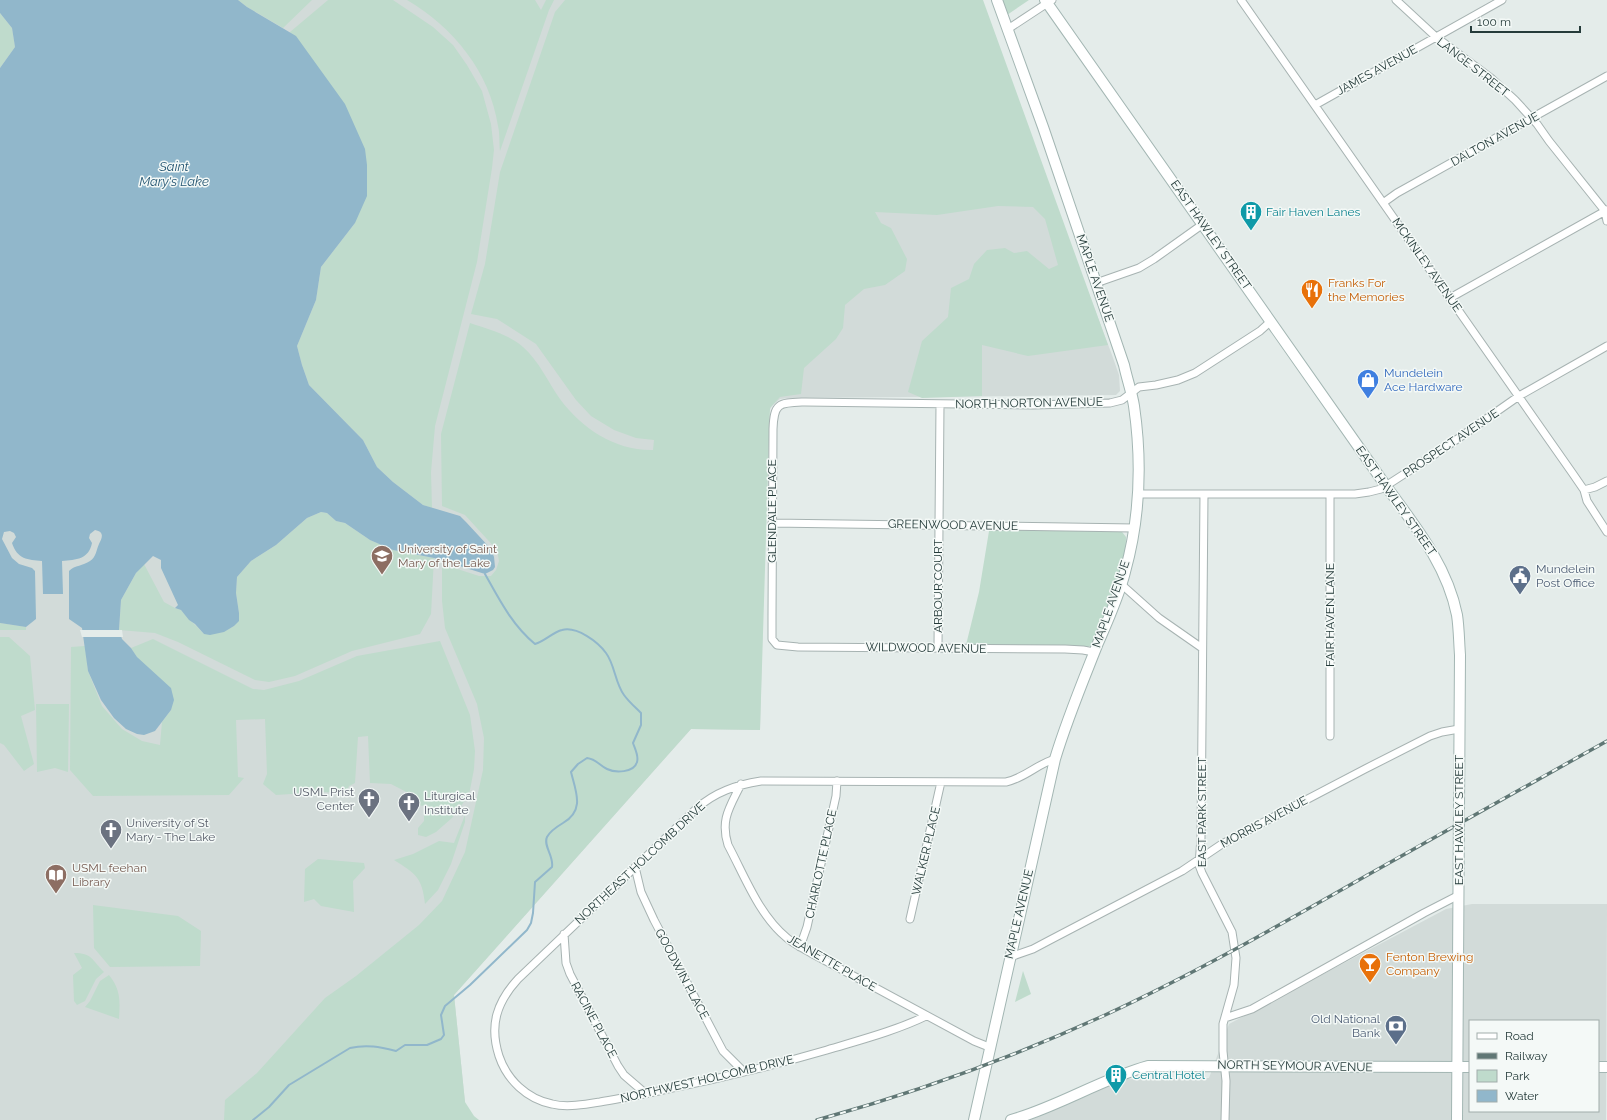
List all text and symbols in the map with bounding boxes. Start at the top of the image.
scale bar [1471,8,1580,34]
text: 100 m [1477,15,1511,29]
street label: LANGE STREET [1434,34,1512,100]
street label: JAMES AVENUE [1334,42,1420,98]
street label: DALTON AVENUE [1449,109,1541,169]
water label: Saint Mary's Lake [139,159,209,189]
street label: EAST HAWLEY STREET [1168,178,1255,293]
building icon: Fair Haven Lanes [1238,199,1264,232]
place label: Fair Haven Lanes [1266,205,1360,219]
street label: MCKINLEY AVENUE [1389,215,1465,315]
street label: MAPLE AVENUE [1073,232,1117,324]
place label: Franks For the Memories [1328,276,1405,304]
restaurant icon: Franks For the Memories [1299,277,1325,310]
place label: Mundelein Ace Hardware [1384,366,1463,394]
shop icon: Mundelein Ace Hardware [1355,367,1381,400]
street label: NORTH NORTON AVENUE [955,395,1103,411]
street label: PROSPECT AVENUE [1400,406,1502,480]
street label: EAST HAWLEY STREET [1353,444,1440,559]
street label: GLENDALE PLACE [765,459,779,563]
street label: GREENWOOD AVENUE [888,517,1018,533]
street label: ARBOUR COURT [931,538,945,633]
place label: University of Saint Mary of the Lake [398,542,497,570]
school or university icon: University of Saint Mary of the Lake [369,543,395,576]
street label: MAPLE AVENUE [1089,558,1133,650]
place label: Mundelein Post Office [1536,562,1595,590]
street label: FAIR HAVEN LANE [1323,563,1337,667]
public building icon: Mundelein Post Office [1507,563,1533,596]
street label: WILDWOOD AVENUE [865,640,987,656]
street label: EAST HAWLEY STREET [1452,754,1466,885]
street label: EAST PARK STREET [1195,756,1209,867]
place label: USML Prist Center [293,785,355,813]
church icon: USML Prist Center [356,786,382,819]
place label: Liturgical Institute [424,789,476,817]
church icon: Liturgical Institute [396,790,422,823]
street label: MORRIS AVENUE [1218,793,1310,851]
street label: NORTHEAST HOLCOMB DRIVE [572,799,708,927]
street label: WALKER PLACE [909,805,943,897]
street label: CHARLOTTE PLACE [803,808,839,920]
place label: University of St Mary - The Lake [126,816,215,844]
church icon: University of St Mary - The Lake [98,817,124,850]
place label: USML feehan Library [72,861,147,889]
library icon: USML feehan Library [43,862,69,895]
street label: MAPLE AVENUE [1002,868,1036,960]
street label: GOODWIN PLACE [652,926,712,1022]
street label: JEANETTE PLACE [785,932,879,994]
place label: Fenton Brewing Company [1386,950,1473,978]
bar icon: Fenton Brewing Company [1357,951,1383,984]
street label: RACINE PLACE [568,980,620,1060]
place label: Old National Bank [1311,1012,1381,1040]
bank icon: Old National Bank [1383,1013,1409,1046]
legend [1469,1020,1599,1112]
text: Road [1505,1029,1534,1043]
text: Railway [1505,1049,1548,1063]
street label: NORTHWEST HOLCOMB DRIVE [619,1052,795,1106]
street label: NORTH SEYMOUR AVENUE [1217,1058,1373,1074]
building icon: Central Hotel [1103,1062,1129,1095]
place label: Central Hotel [1132,1068,1206,1082]
text: Park [1505,1069,1530,1083]
text: Water [1505,1089,1539,1103]

